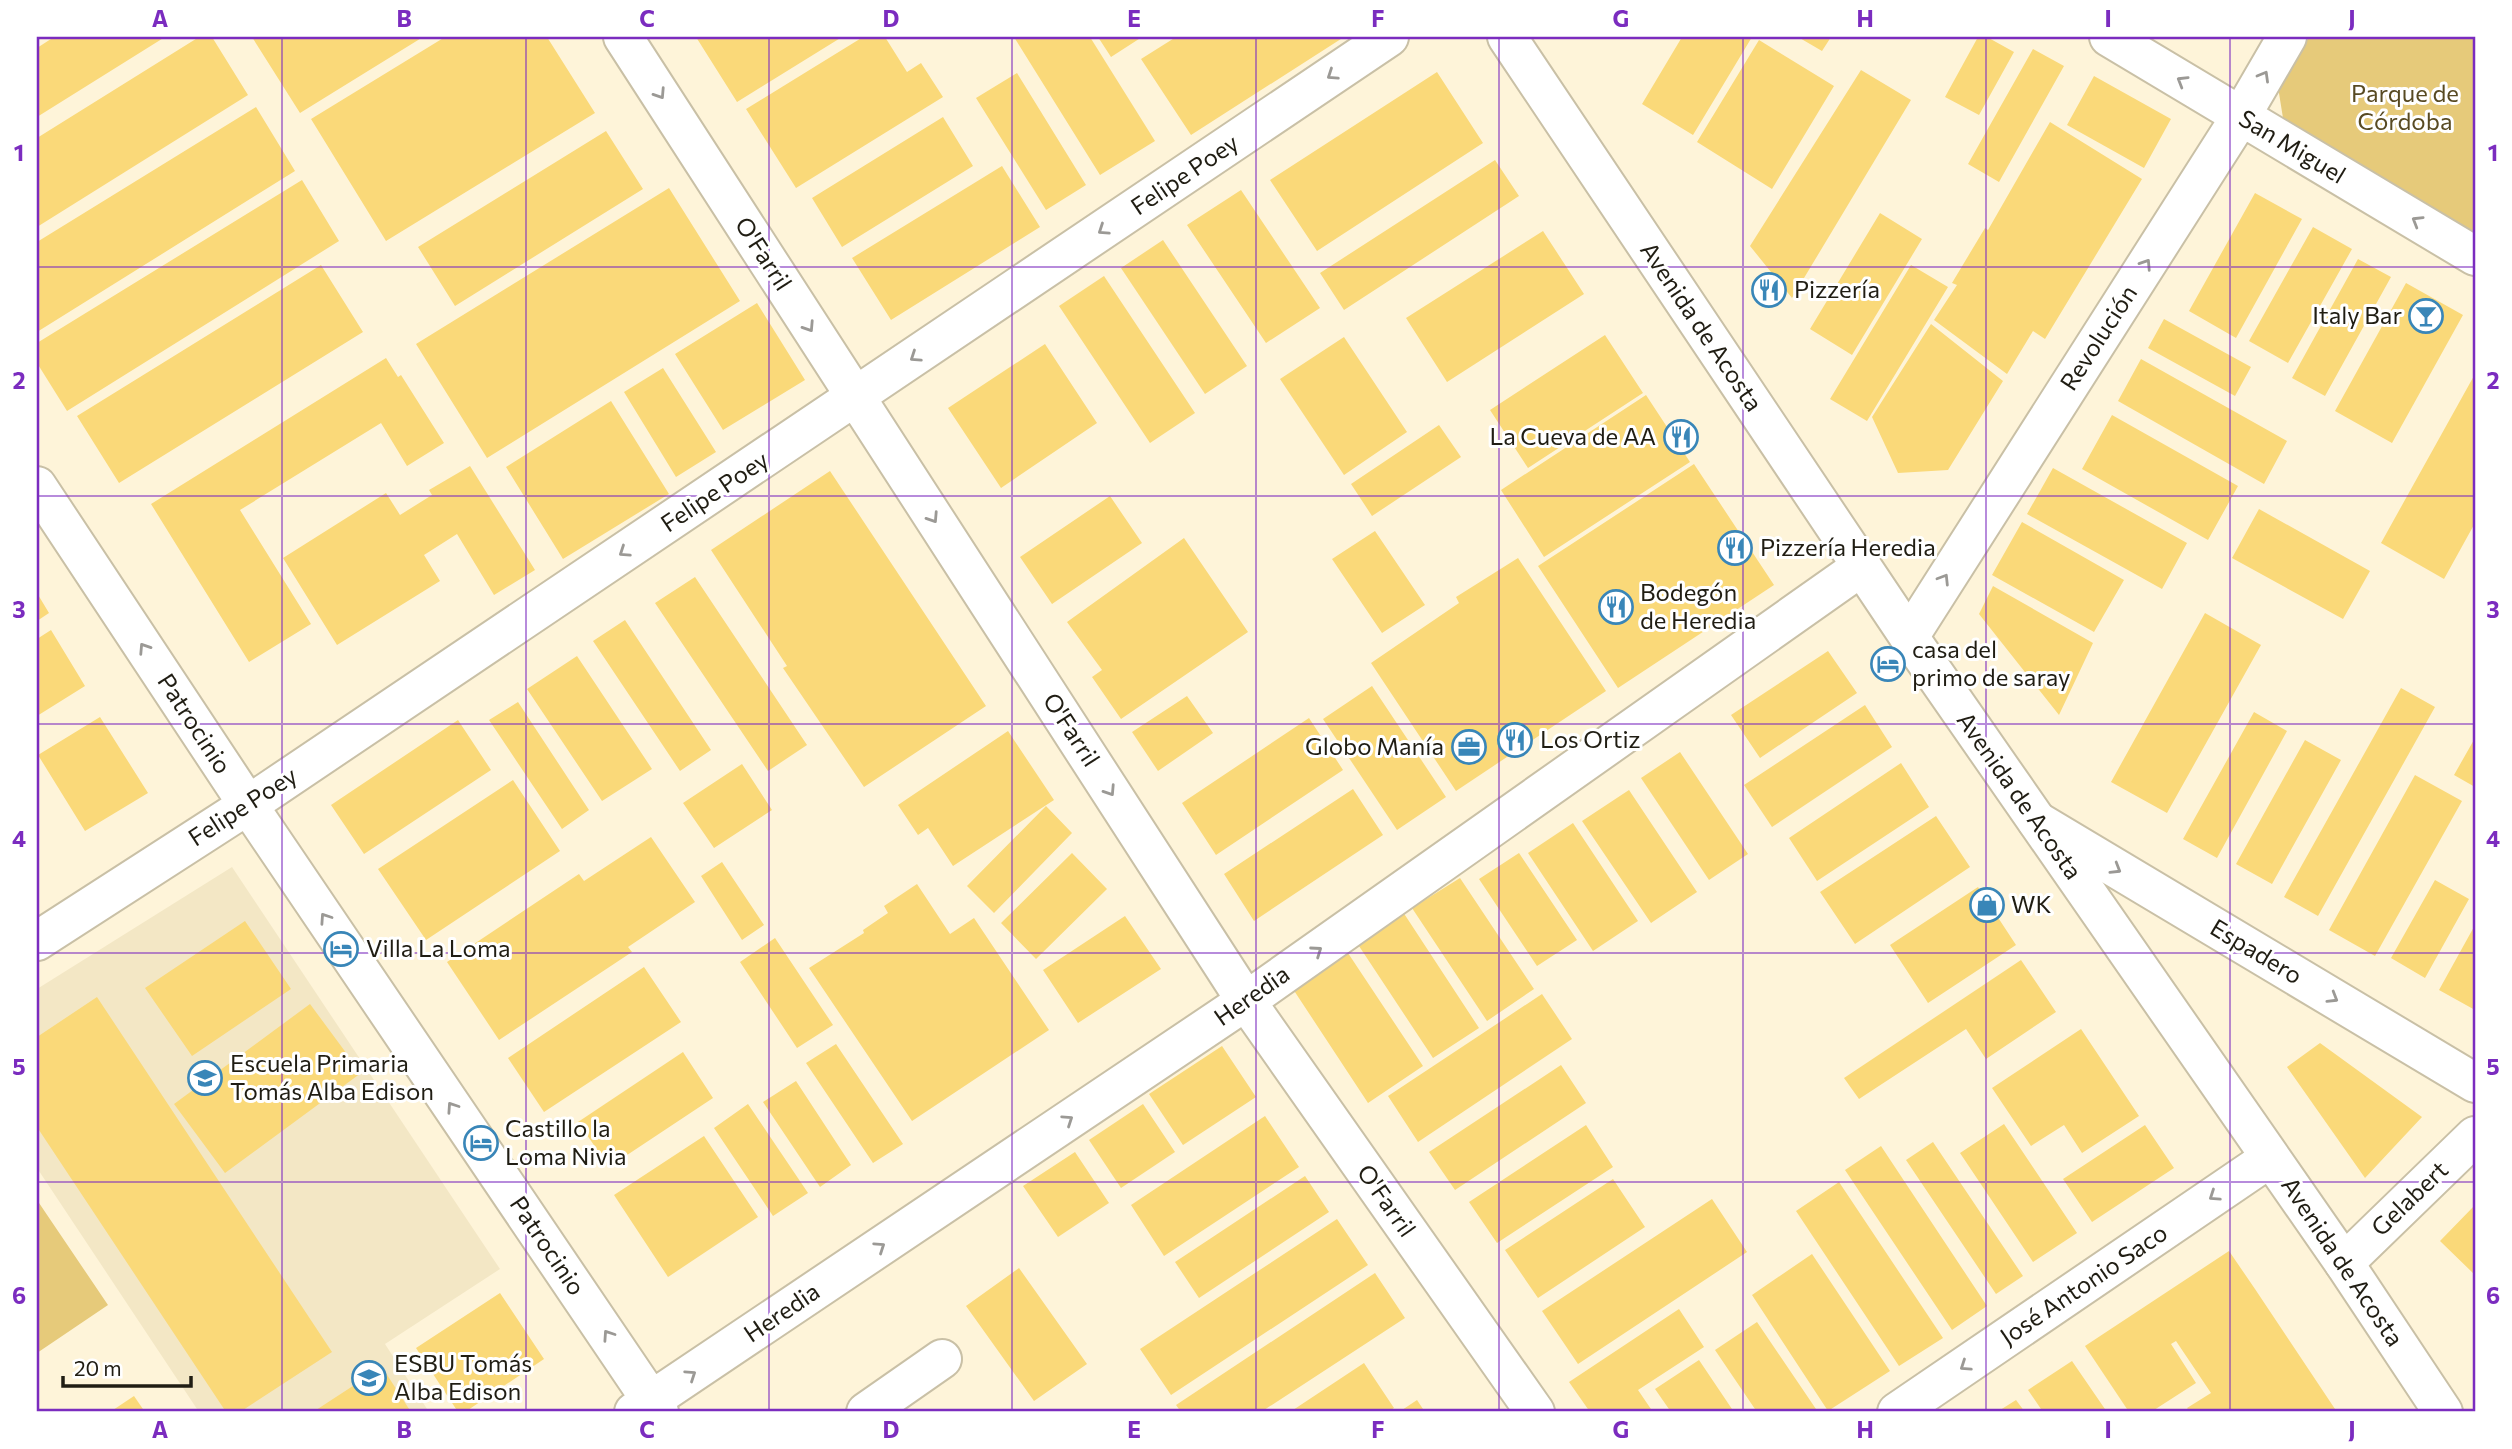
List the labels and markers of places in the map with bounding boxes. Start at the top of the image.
restaurant icon: Pizzería [1750,271,1788,309]
place label: Pizzería [1794,274,1880,303]
bar icon: Italy Bar [2407,297,2445,335]
place label: Italy Bar [2312,300,2402,329]
restaurant icon: La Cueva de AA [1662,418,1700,456]
place label: La Cueva de AA [1489,421,1656,450]
restaurant icon: Pizzería Heredia [1716,529,1754,567]
place label: Pizzería Heredia [1760,532,1936,561]
place label: Bodegón de Heredia [1640,577,1756,634]
restaurant icon: Bodegón de Heredia [1597,588,1635,626]
place label: casa del primo de saray [1912,634,2070,691]
hotel icon: casa del primo de saray [1869,645,1907,683]
restaurant icon: Los Ortiz [1496,721,1534,759]
place label: Los Ortiz [1540,724,1641,753]
office icon: Globo Manía [1450,728,1488,766]
place label: Globo Manía [1305,731,1444,760]
shop icon: WK [1968,886,2006,924]
place label: WK [2011,889,2052,918]
hotel icon: Villa La Loma [322,930,360,968]
place label: Villa La Loma [366,933,510,962]
place label: Escuela Primaria Tomás Alba Edison [230,1048,434,1105]
school or university icon: Escuela Primaria Tomás Alba Edison [186,1059,224,1097]
place label: Castillo la Loma Nivia [505,1113,626,1170]
hotel icon: Castillo la Loma Nivia [462,1124,500,1162]
place label: ESBU Tomás Alba Edison [394,1348,532,1405]
school or university icon: ESBU Tomás Alba Edison [350,1359,388,1397]

